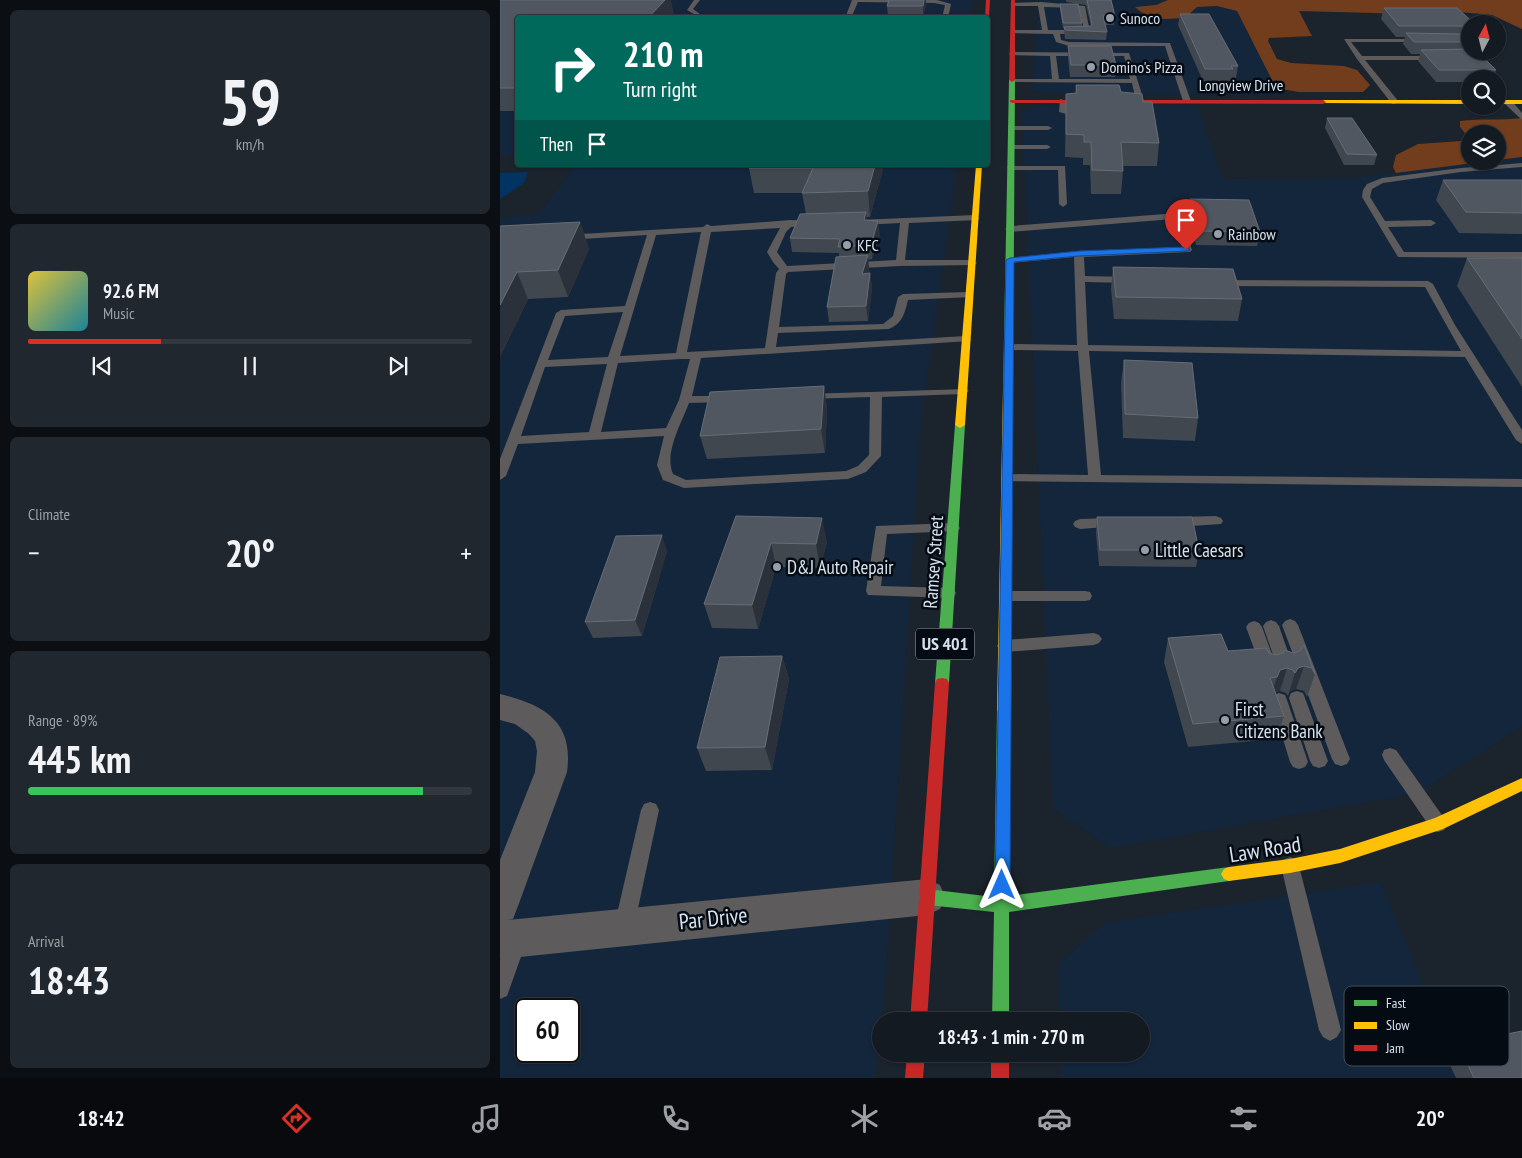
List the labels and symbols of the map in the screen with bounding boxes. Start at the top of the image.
place label: Sunoco [1120,8,1160,28]
marker: Sunoco [1104,12,1116,24]
north arrow [1461,15,1506,60]
place label: Domino's Pizza [1101,57,1183,77]
marker: Domino's Pizza [1085,61,1097,73]
street label: Longview Drive [1199,75,1283,95]
pin [1165,199,1207,250]
place label: Rainbow [1228,224,1276,244]
marker: Rainbow [1212,228,1224,240]
place label: KFC [857,235,879,255]
marker: KFC [841,239,853,251]
street label: Ramsey Street [918,514,948,609]
place label: Little Caesars [1155,538,1243,562]
marker: Little Caesars [1139,544,1151,556]
place label: D&J Auto Repair [787,555,894,579]
marker: D&J Auto Repair [771,561,783,573]
road number: US 401 [916,629,974,660]
place label: First Citizens Bank [1235,697,1323,743]
marker: First Citizens Bank [1219,714,1231,726]
street label: Law Road [1227,830,1303,868]
position arrow [975,858,1027,910]
street label: Par Drive [677,900,749,936]
legend [1344,986,1509,1066]
text: Fast [1386,994,1406,1012]
speed limit sign: 60 [515,998,580,1063]
text: Slow [1386,1016,1410,1034]
text: Jam [1385,1039,1404,1057]

